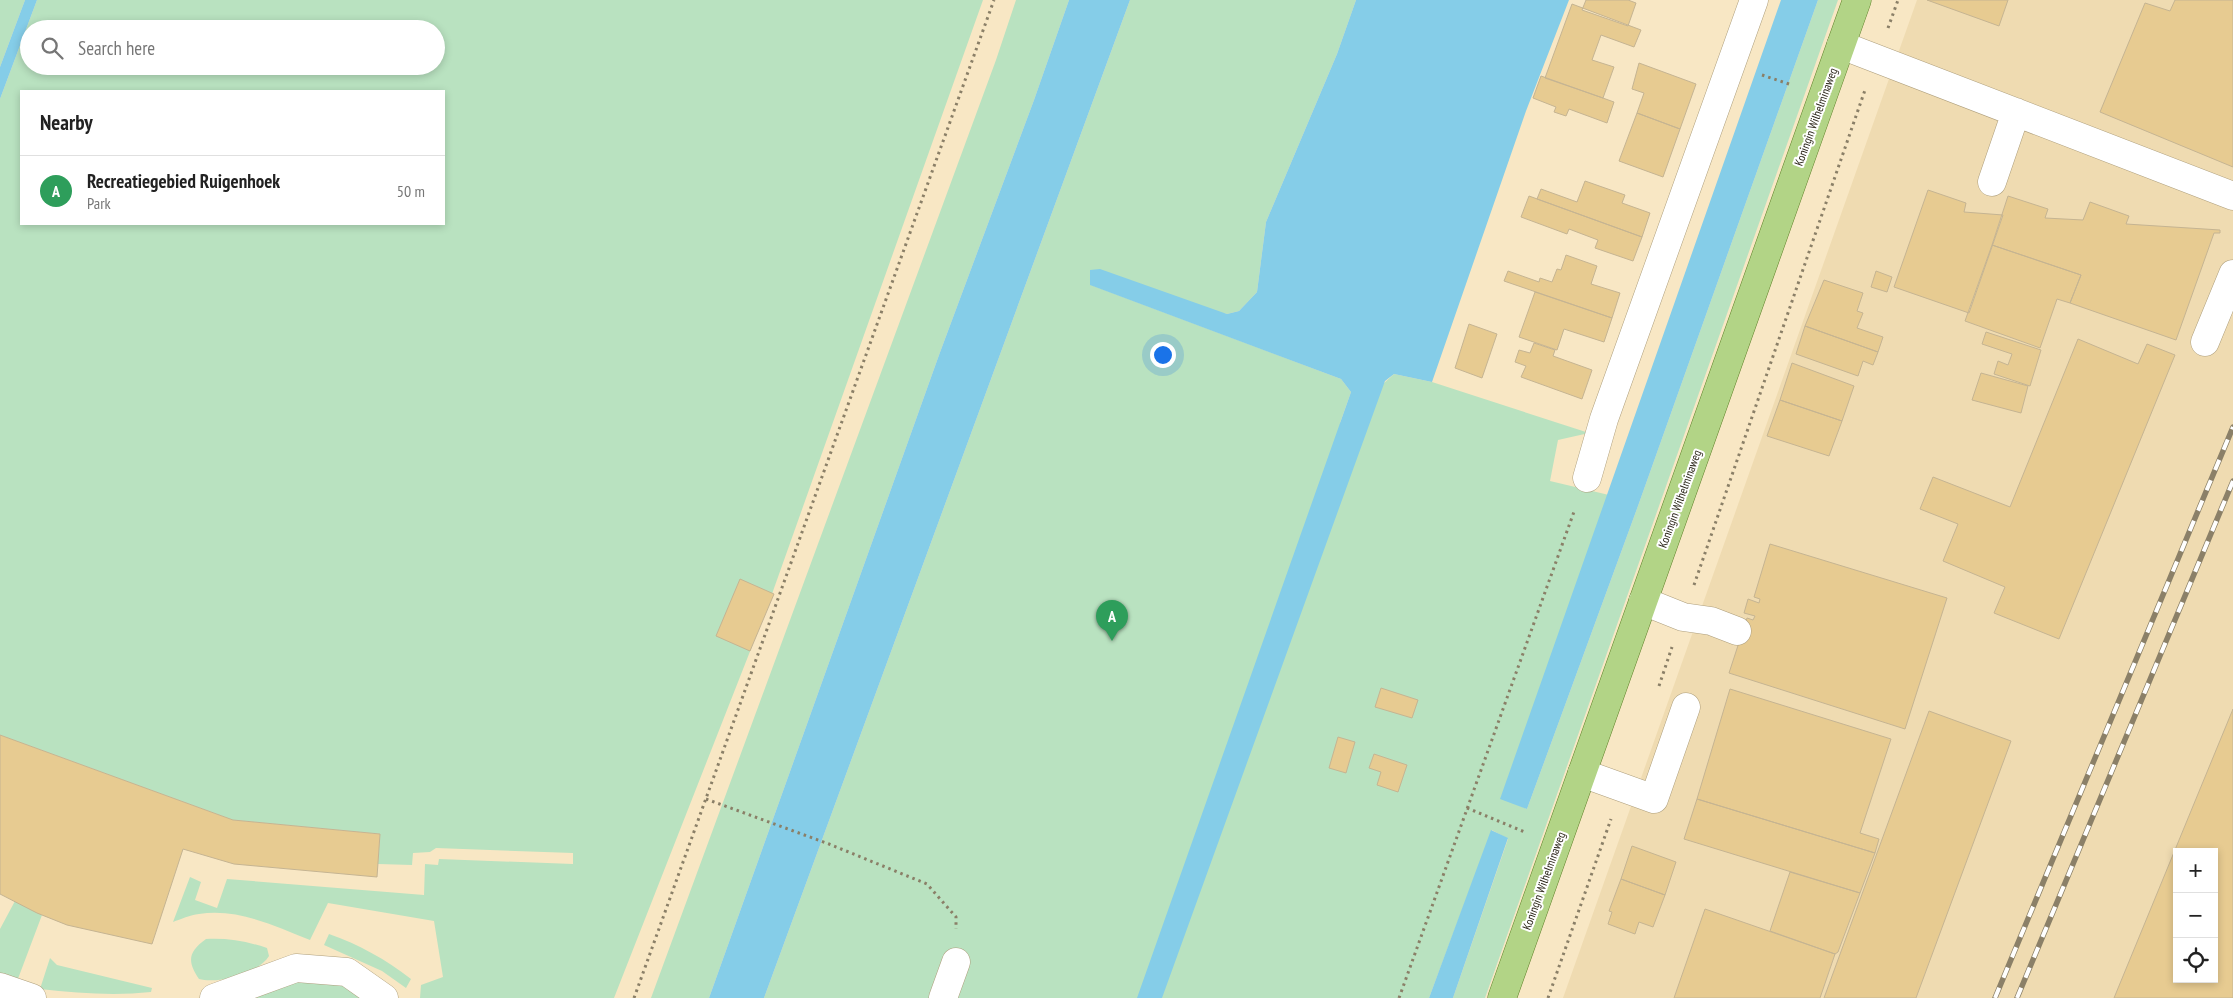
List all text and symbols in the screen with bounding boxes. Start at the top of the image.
search box [20,20,445,75]
icon: search [38,34,66,62]
text: Search here [78,36,155,60]
street label: Koningin Wilhelminaweg [1791,66,1840,168]
text: Nearby [40,109,93,136]
text: Recreatiegebied Ruigenhoek [87,169,280,193]
text: A [52,181,60,201]
text: 50 m [397,181,425,201]
text: Park [87,193,111,213]
your location [1150,342,1176,368]
street label: Koningin Wilhelminaweg [1655,448,1704,550]
pin: A [1096,600,1128,641]
street label: Koningin Wilhelminaweg [1519,830,1568,932]
map controls [2173,848,2218,983]
button: + [2173,848,2218,893]
button: − [2173,893,2218,938]
button: locate [2173,938,2218,983]

